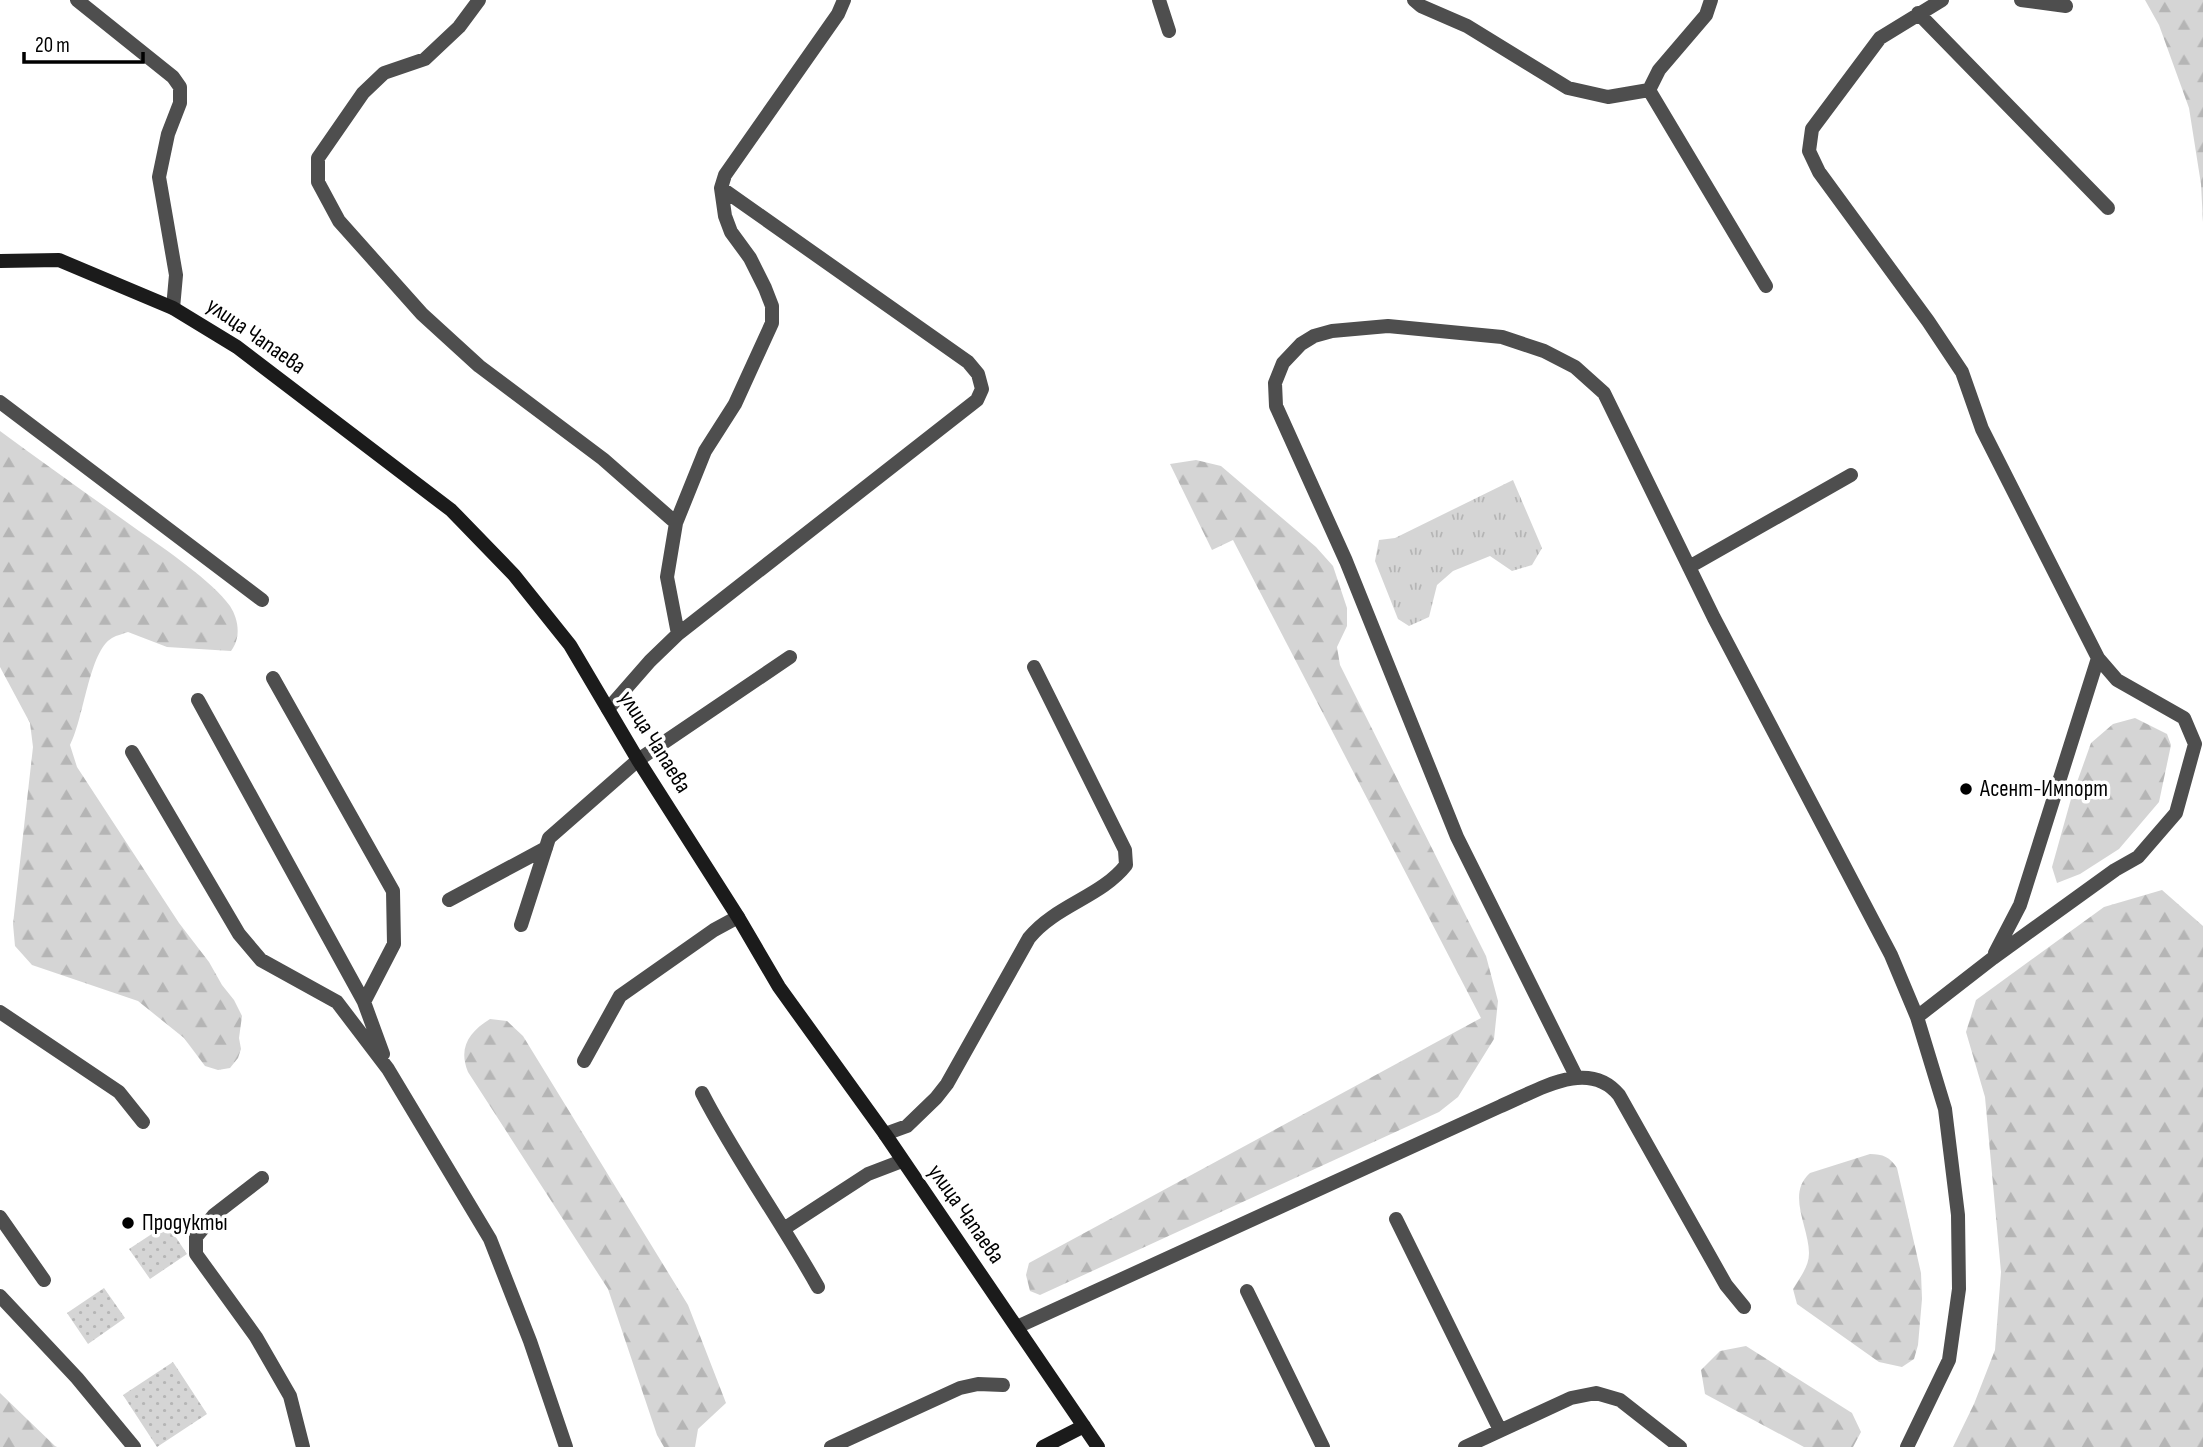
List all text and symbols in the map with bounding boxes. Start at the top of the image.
scale bar [24,21,144,65]
text: 20 m [35,33,70,58]
street label: улица Чапаева [201,292,311,380]
street label: улица Чапаева [613,686,697,798]
place label: Асент-Импорт [1979,775,2108,803]
marker: Асент-Импорт [1958,781,1974,797]
street label: улица Чапаева [922,1159,1010,1269]
place label: Продукты [142,1209,228,1237]
marker: Продукты [120,1215,136,1231]

